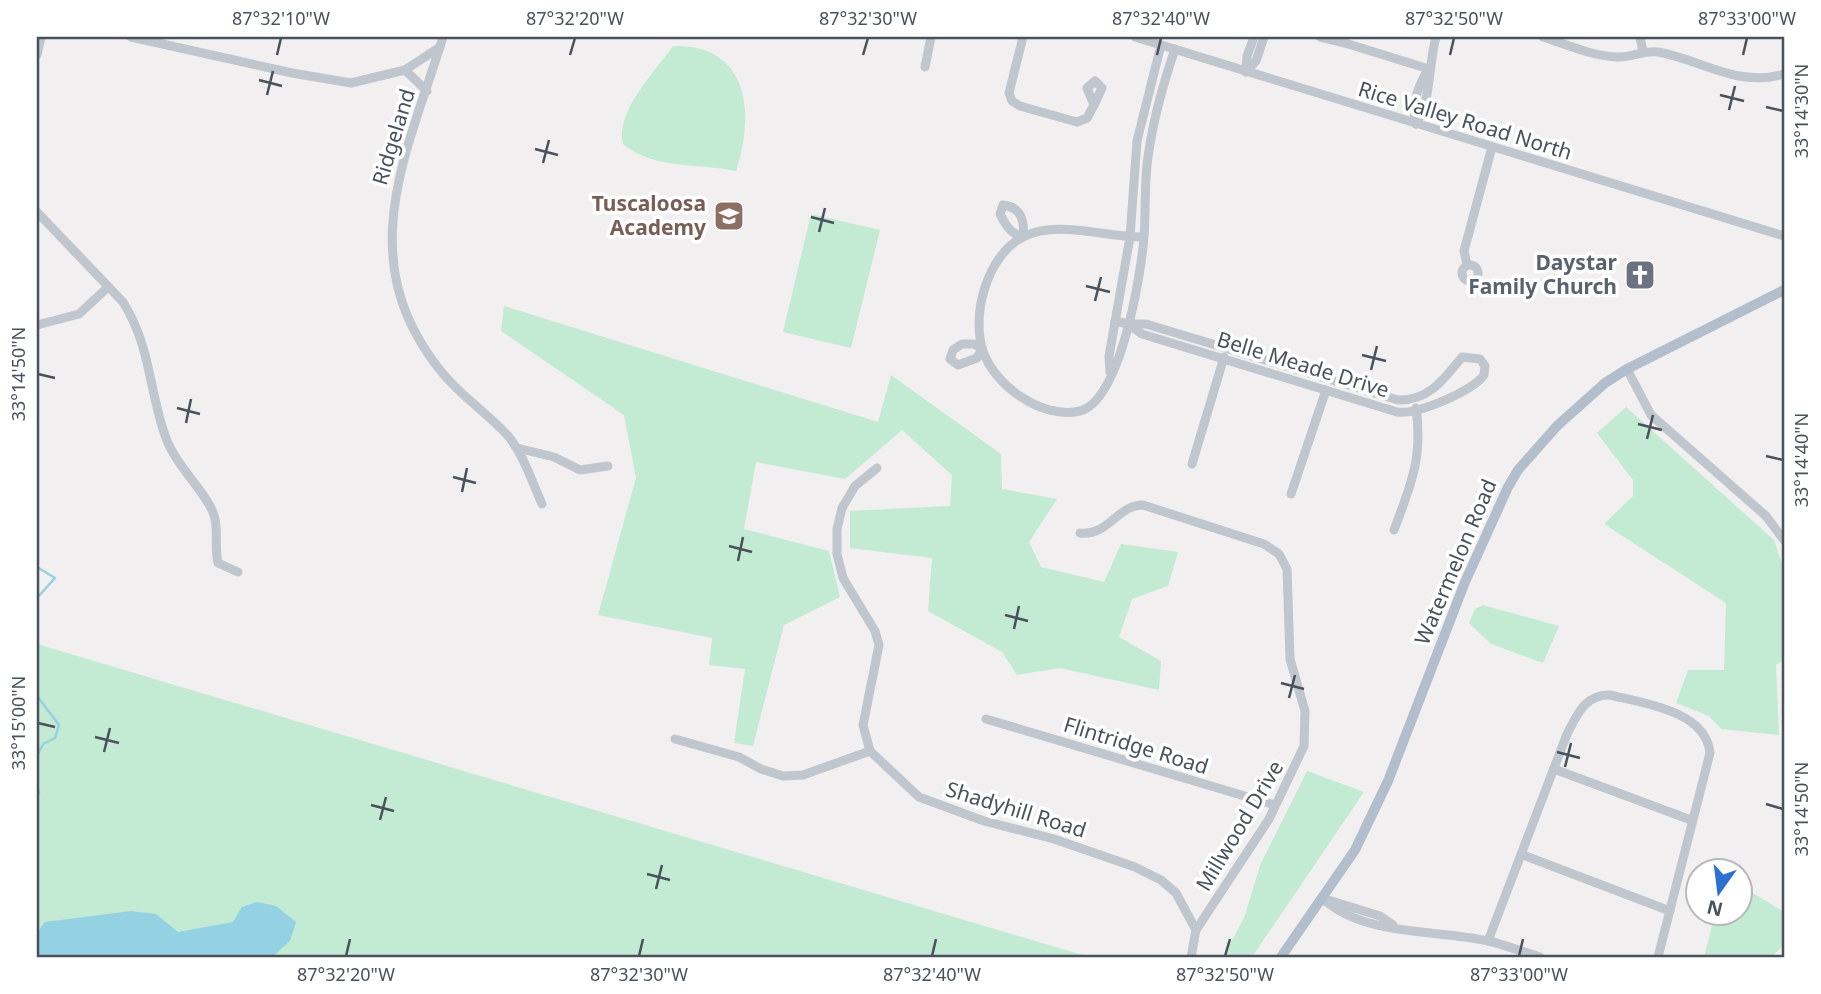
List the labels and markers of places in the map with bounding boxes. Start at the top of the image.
place label: Tuscaloosa Academy [592,189,706,241]
school or university icon: Tuscaloosa Academy [712,199,746,233]
place label: Daystar Family Church [1468,248,1618,300]
church icon: Daystar Family Church [1623,258,1657,292]

